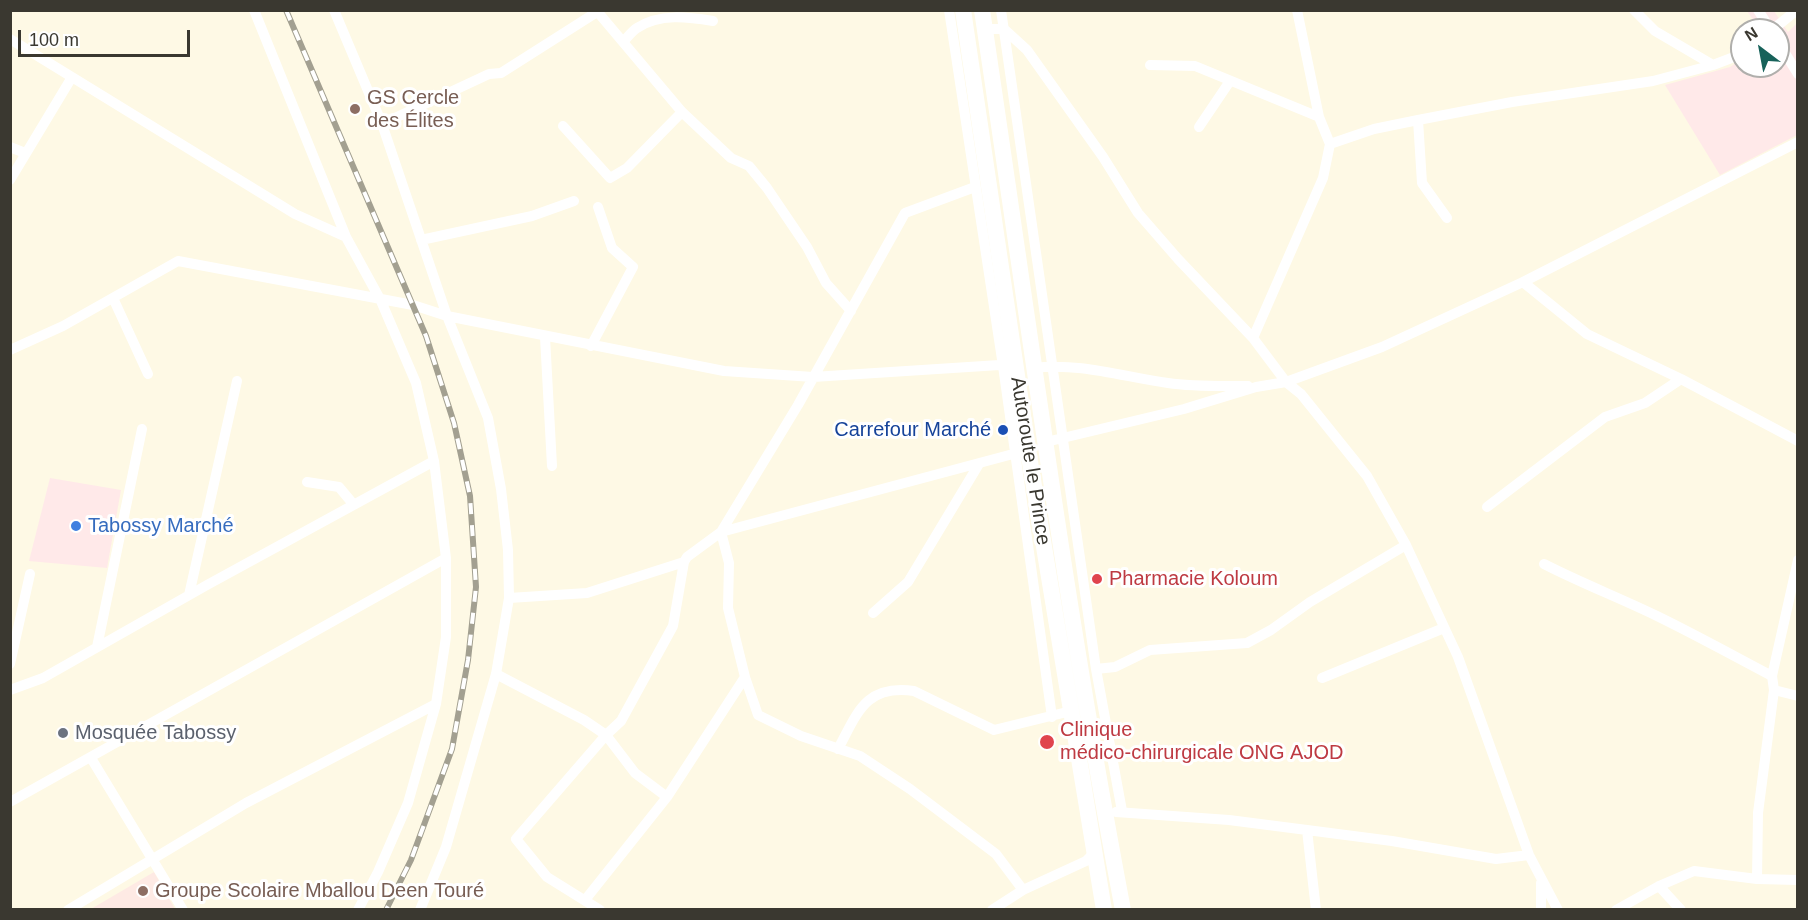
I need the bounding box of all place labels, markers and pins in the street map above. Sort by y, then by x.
place label: GS Cercle des Élites [367,86,459,133]
marker: GS Cercle des Élites [348,102,362,116]
place label: Carrefour Marché [834,418,991,442]
marker: Carrefour Marché [996,423,1010,437]
place label: Tabossy Marché [88,514,234,538]
marker: Tabossy Marché [69,519,83,533]
place label: Pharmacie Koloum [1109,567,1278,591]
marker: Pharmacie Koloum [1090,572,1104,586]
place label: Clinique médico-chirurgicale ONG AJOD [1060,718,1343,765]
place label: Mosquée Tabossy [75,721,236,745]
marker: Mosquée Tabossy [56,726,70,740]
marker: Clinique médico-chirurgicale ONG AJOD [1038,733,1056,751]
place label: Groupe Scolaire Mballou Deen Touré [155,879,484,903]
marker: Groupe Scolaire Mballou Deen Touré [136,884,150,898]

